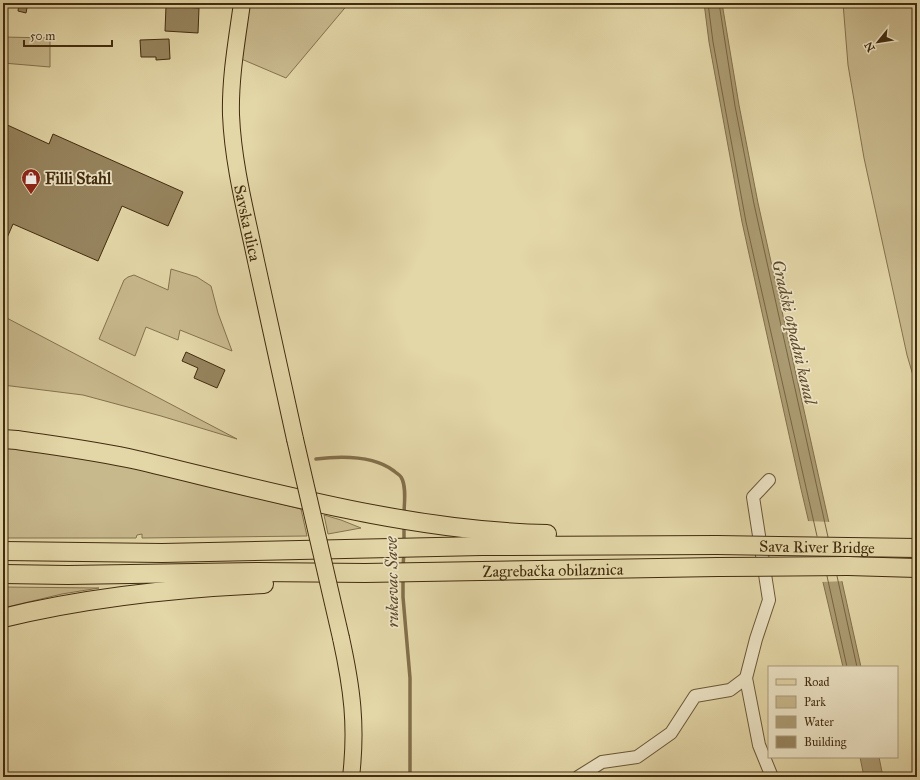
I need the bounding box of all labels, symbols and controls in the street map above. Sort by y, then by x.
scale bar [24,22,112,48]
north arrow [858,22,898,62]
text: 50 m [30,29,55,43]
text: N [861,39,878,54]
shop icon: Filli Stahl [20,167,42,195]
place label: Filli Stahl [45,169,112,188]
street label: Savska ulica [230,183,265,263]
water label: Gradski otpadni kanal [767,258,821,408]
water label: rukavac Save [381,536,403,628]
street label: Sava River Bridge [759,536,875,558]
street label: Zagrebačka obilaznica [482,559,624,581]
legend [768,666,898,758]
text: Road [804,675,830,689]
text: Park [804,695,826,709]
text: Water [804,715,834,729]
text: Building [804,735,847,750]

